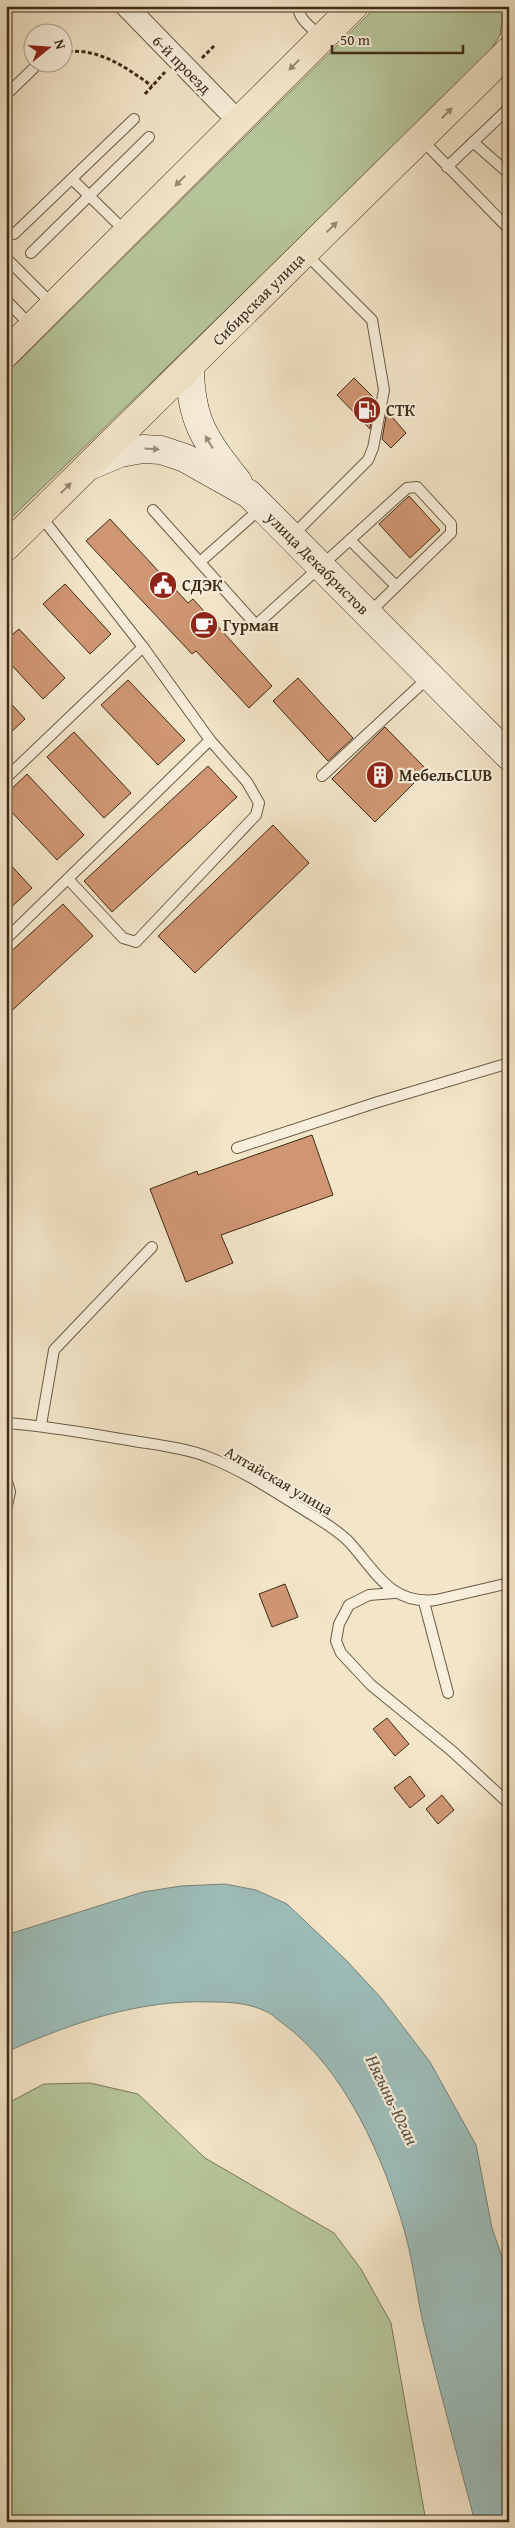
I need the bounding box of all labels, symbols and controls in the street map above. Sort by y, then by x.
north arrow [22,22,72,72]
scale bar [332,22,464,54]
street label: 6-й проезд [147,29,217,99]
text: 50 m [340,29,371,50]
text: N [50,37,72,52]
one-way arrow [289,59,301,71]
one-way arrow [441,107,453,119]
one-way arrow [174,174,186,186]
one-way arrow [325,221,337,233]
street label: Сибирская улица [206,247,310,351]
fuel station icon: СТК [352,395,382,425]
place label: СТК [386,398,415,422]
one-way arrow [204,435,213,448]
one-way arrow [144,446,160,454]
one-way arrow [60,482,72,494]
street label: улица Декабристов [260,505,375,620]
public building icon: СДЭК [148,570,178,600]
place label: СДЭК [182,573,223,597]
cafe icon: Гурман [189,610,219,640]
place label: Гурман [223,613,279,637]
building icon: МебельCLUB [365,760,395,790]
place label: МебельCLUB [399,763,493,787]
street label: Алтайская улица [220,1439,338,1521]
water label: Нягынь-Юган [359,2050,426,2150]

